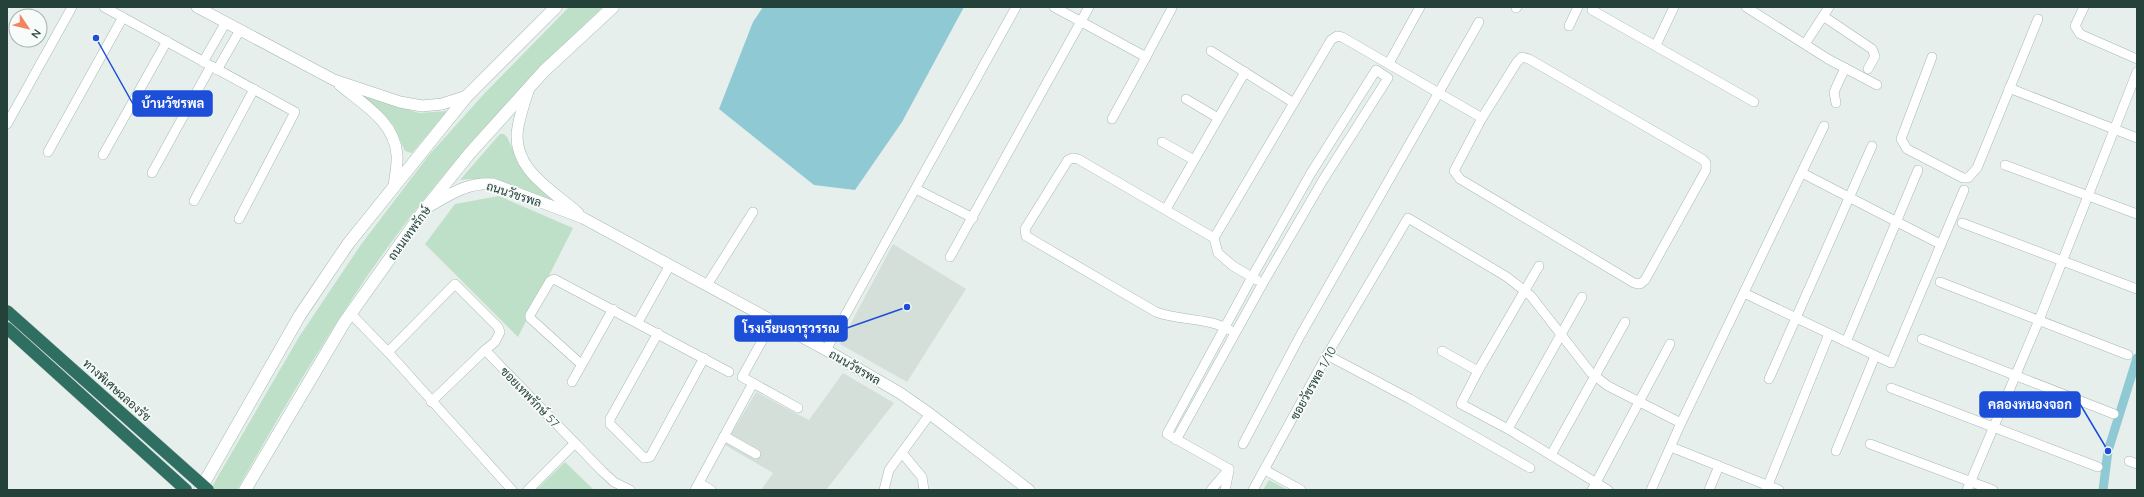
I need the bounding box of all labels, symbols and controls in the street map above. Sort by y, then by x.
north arrow [8,8,48,48]
text: N [28,26,44,41]
callout: บ้านวัชรพล [133,91,212,116]
text: บ้านวัชรพล [142,95,204,111]
street label: ถนนวัชรพล [485,178,543,210]
street label: ถนนเทพรักษ์ [384,202,434,263]
callout: โรงเรียนจารุวรรณ [735,316,847,341]
text: โรงเรียนจารุวรรณ [742,319,839,339]
street label: ซอยวัชรพล 1/10 [1287,344,1339,422]
street label: ถนนวัชรพล [827,346,883,388]
street label: ทางพิเศษฉลองรัช [80,356,154,424]
street label: ซอยเทพรักษ์ 57 [497,364,563,430]
callout: คลองหนองจอก [1980,392,2080,417]
text: คลองหนองจอก [1988,396,2072,412]

